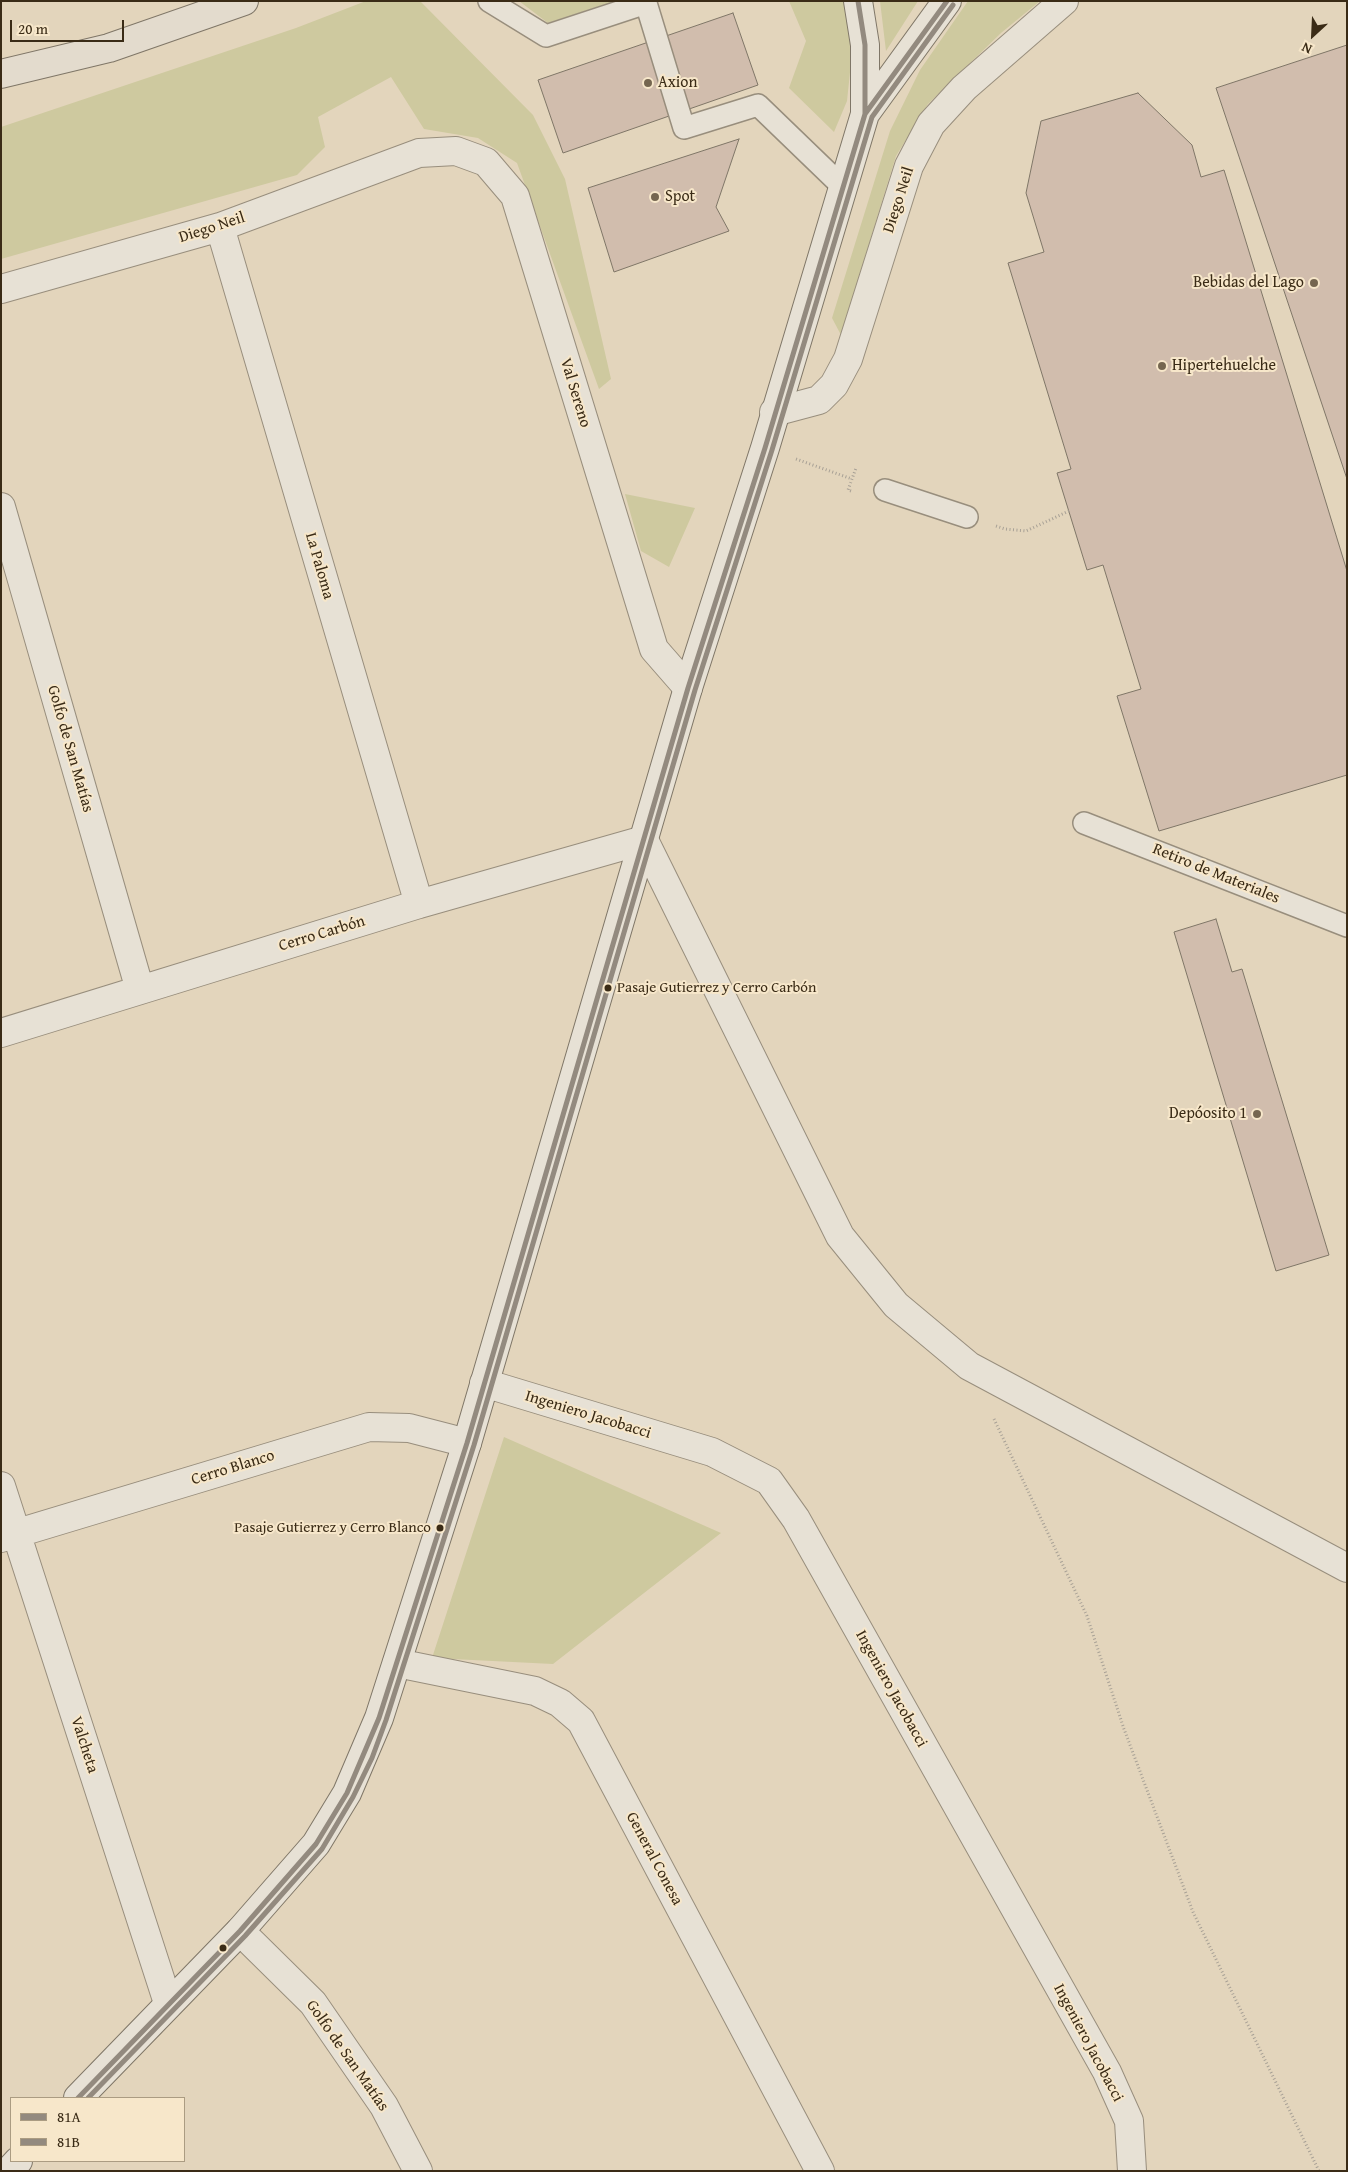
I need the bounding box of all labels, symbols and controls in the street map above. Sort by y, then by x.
scale bar [12,10,126,42]
north arrow [1288,10,1338,60]
text: 20 m [18,18,48,39]
text: N [1298,38,1315,60]
place label: Axion [658,73,697,93]
marker: Axion [642,77,654,89]
street label: Diego Neil [879,165,919,235]
place label: Spot [665,187,695,207]
marker: Spot [649,191,661,203]
street label: Diego Neil [177,208,247,248]
place label: Bebidas del Lago [1193,273,1304,293]
marker: Bebidas del Lago [1308,277,1320,289]
street label: Val Sereno [555,356,595,430]
place label: Hipertehuelche [1172,356,1276,376]
marker: Hipertehuelche [1156,360,1168,372]
street label: La Paloma [300,531,338,601]
street label: Golfo de San Matías [43,683,97,815]
street label: Retiro de Materiales [1150,840,1282,908]
street label: Cerro Carbón [277,912,367,956]
place label: Pasaje Gutierrez y Cerro Carbón [617,979,816,997]
marker: Pasaje Gutierrez y Cerro Carbón [603,983,613,993]
place label: Depóosito 1 [1169,1104,1247,1124]
marker: Depóosito 1 [1251,1108,1263,1120]
street label: Ingeniero Jacobacci [523,1387,653,1443]
street label: Cerro Blanco [189,1446,277,1490]
place label: Pasaje Gutierrez y Cerro Blanco [234,1519,431,1537]
marker: Pasaje Gutierrez y Cerro Blanco [435,1523,445,1533]
street label: Ingeniero Jacobacci [851,1627,931,1751]
street label: Valcheta [66,1714,102,1776]
street label: General Conesa [621,1809,687,1909]
unlabelled marker [218,1943,228,1953]
street label: Ingeniero Jacobacci [1049,1981,1127,2105]
street label: Golfo de San Matías [302,1997,392,2115]
legend [10,2097,185,2162]
text: 81A [57,2106,81,2127]
text: 81B [57,2131,80,2152]

